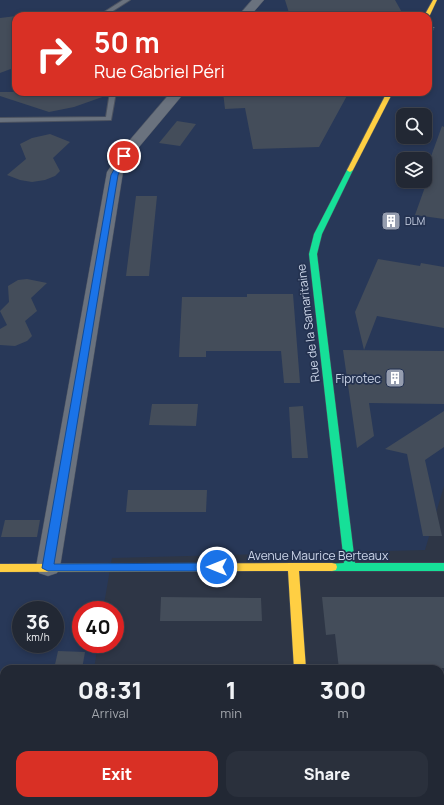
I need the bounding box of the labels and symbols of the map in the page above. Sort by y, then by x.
pin [107,139,141,173]
building icon: DLM [380,210,402,232]
place label: DLM [405,214,425,228]
street label: Rue de la Samaritaine [292,263,324,383]
building icon: Fiprotec [384,367,406,389]
place label: Fiprotec [336,370,381,387]
position arrow [196,546,238,588]
street label: Avenue Maurice Berteaux [248,547,389,564]
speed limit sign: 40 [72,601,124,653]

